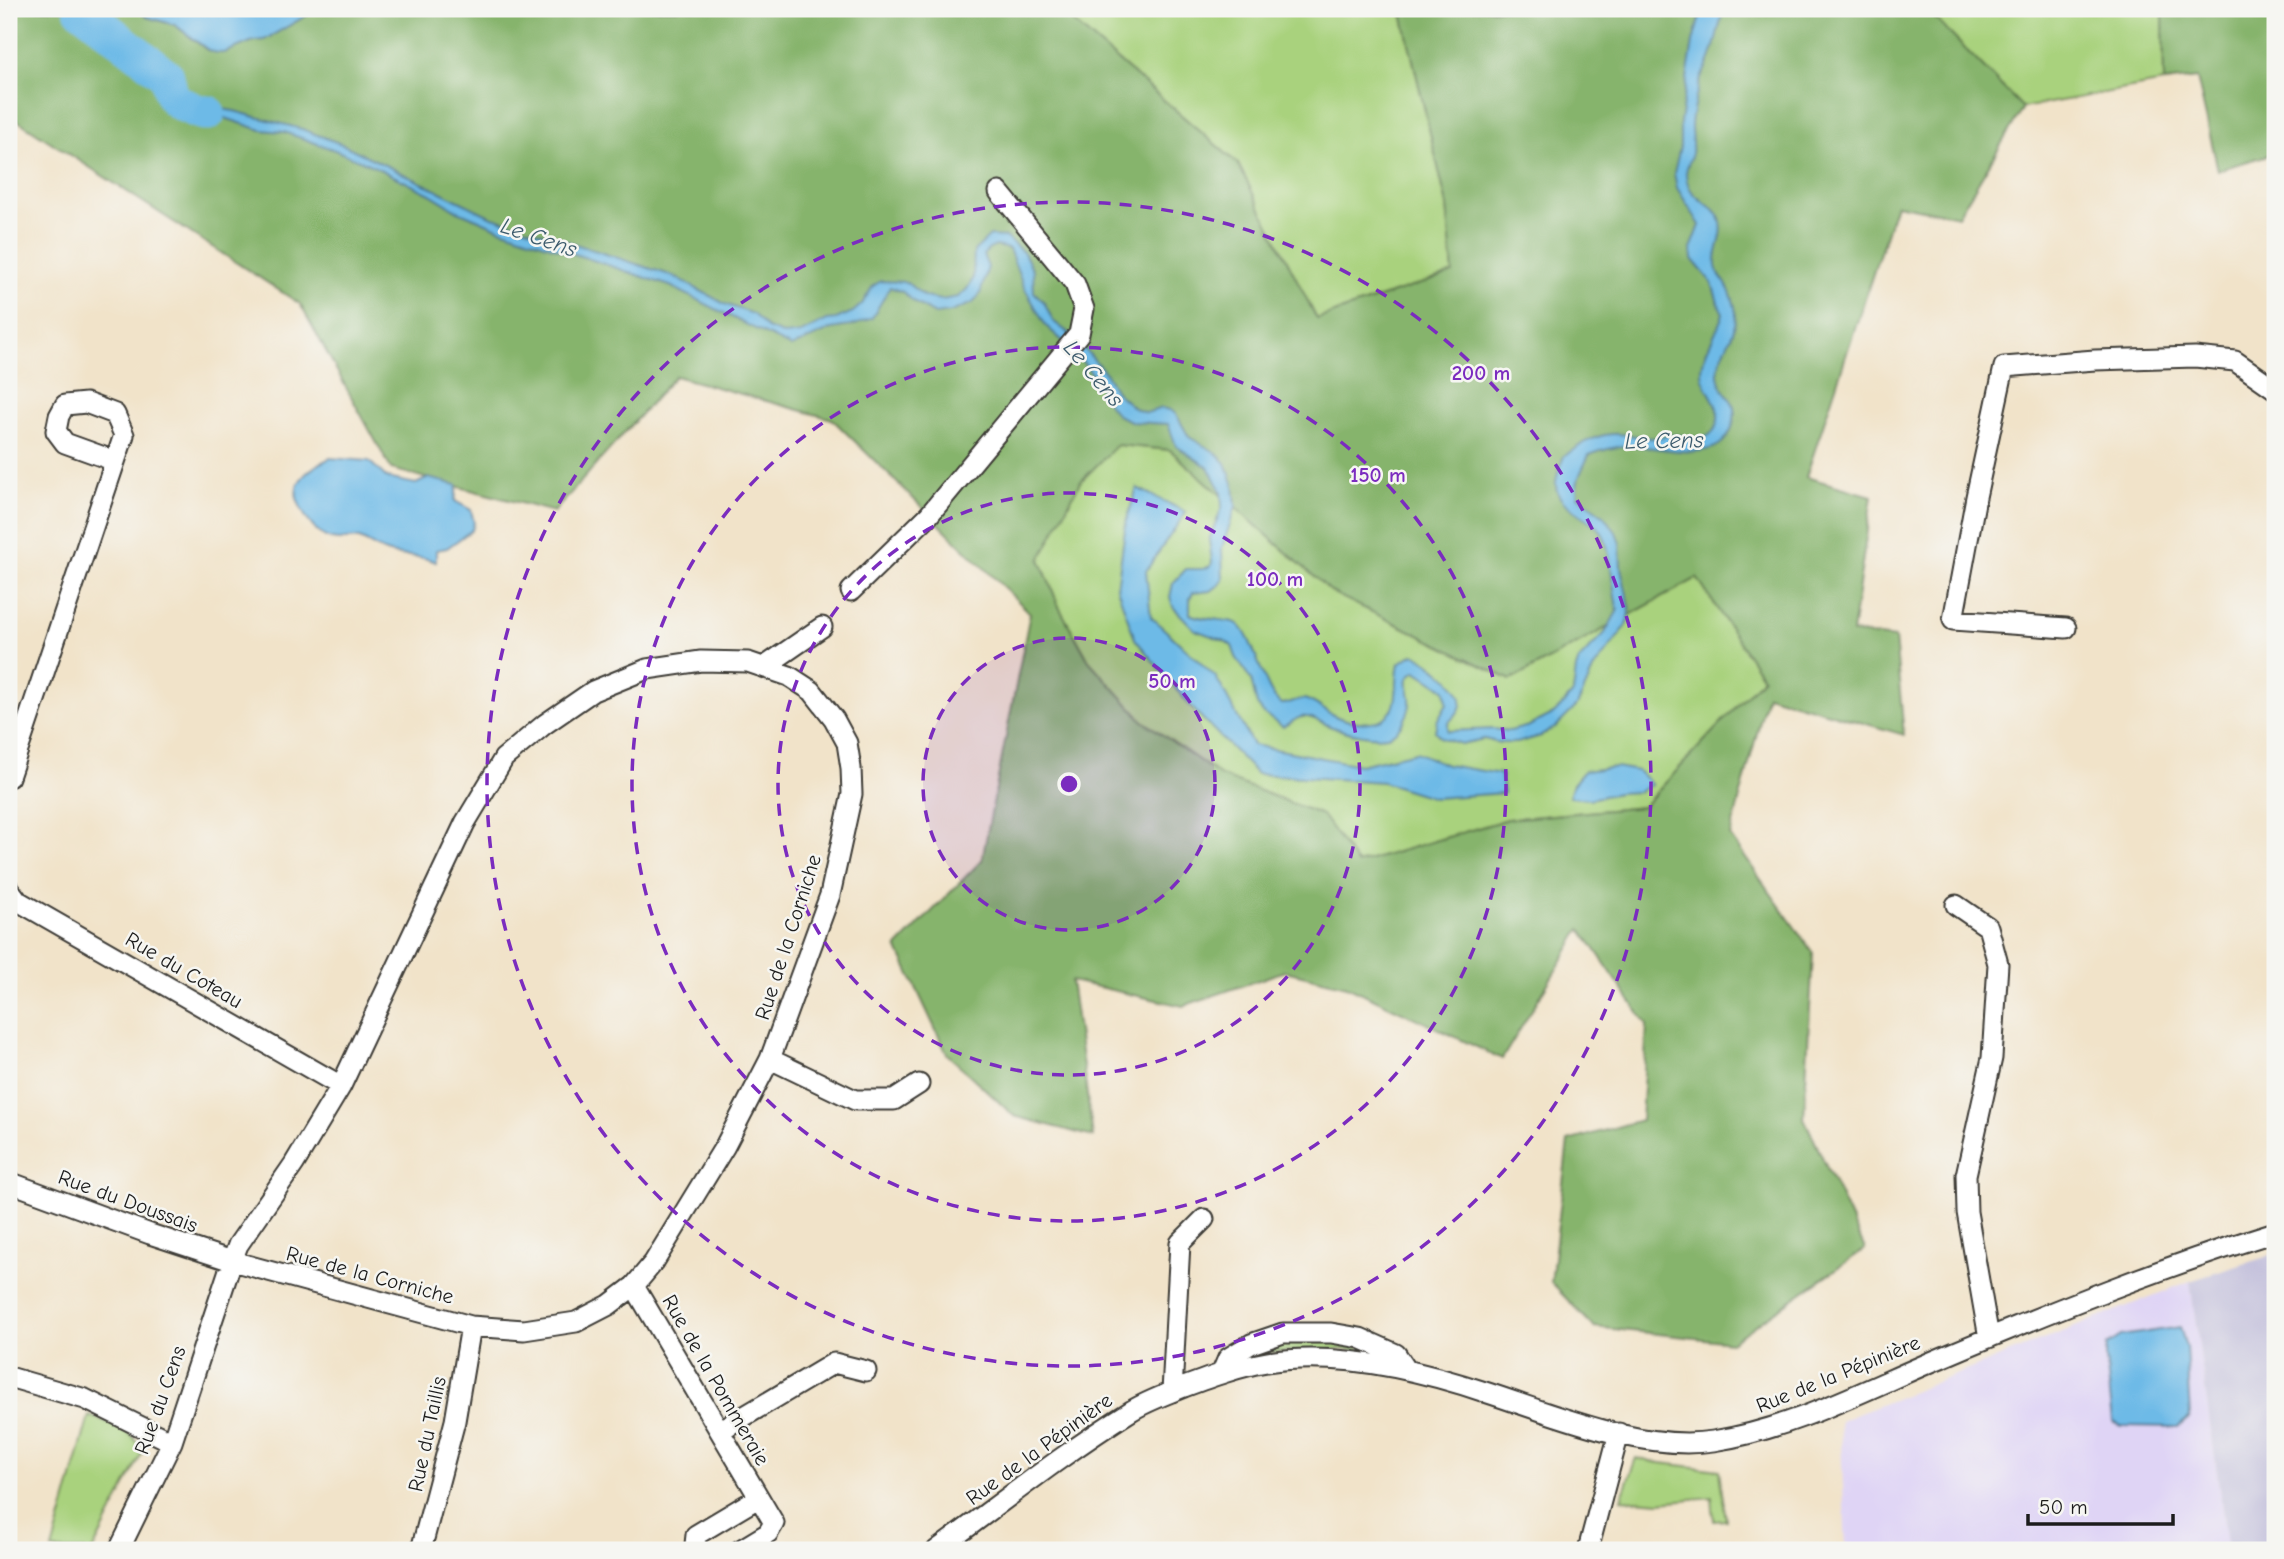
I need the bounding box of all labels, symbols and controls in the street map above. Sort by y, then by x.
water label: Le Cens [497,212,581,263]
water label: Le Cens [1058,335,1129,412]
text: 200 m [1452,361,1510,385]
water label: Le Cens [1624,426,1704,455]
text: 150 m [1350,463,1406,487]
text: 100 m [1247,567,1303,591]
text: 50 m [1148,669,1196,693]
centre of rings [1057,772,1081,796]
street label: Rue de la Corniche [750,851,826,1023]
street label: Rue du Coteau [121,927,247,1013]
street label: Rue du Doussais [55,1165,201,1237]
street label: Rue de la Corniche [284,1241,456,1309]
street label: Rue de la Pommeraie [657,1290,775,1470]
street label: Rue de la Pépinière [1753,1330,1923,1418]
street label: Rue du Cens [129,1343,191,1457]
street label: Rue du Taillis [403,1374,451,1494]
street label: Rue de la Pépinière [961,1388,1117,1510]
scale bar [2028,1482,2174,1526]
text: 50 m [2039,1495,2088,1519]

